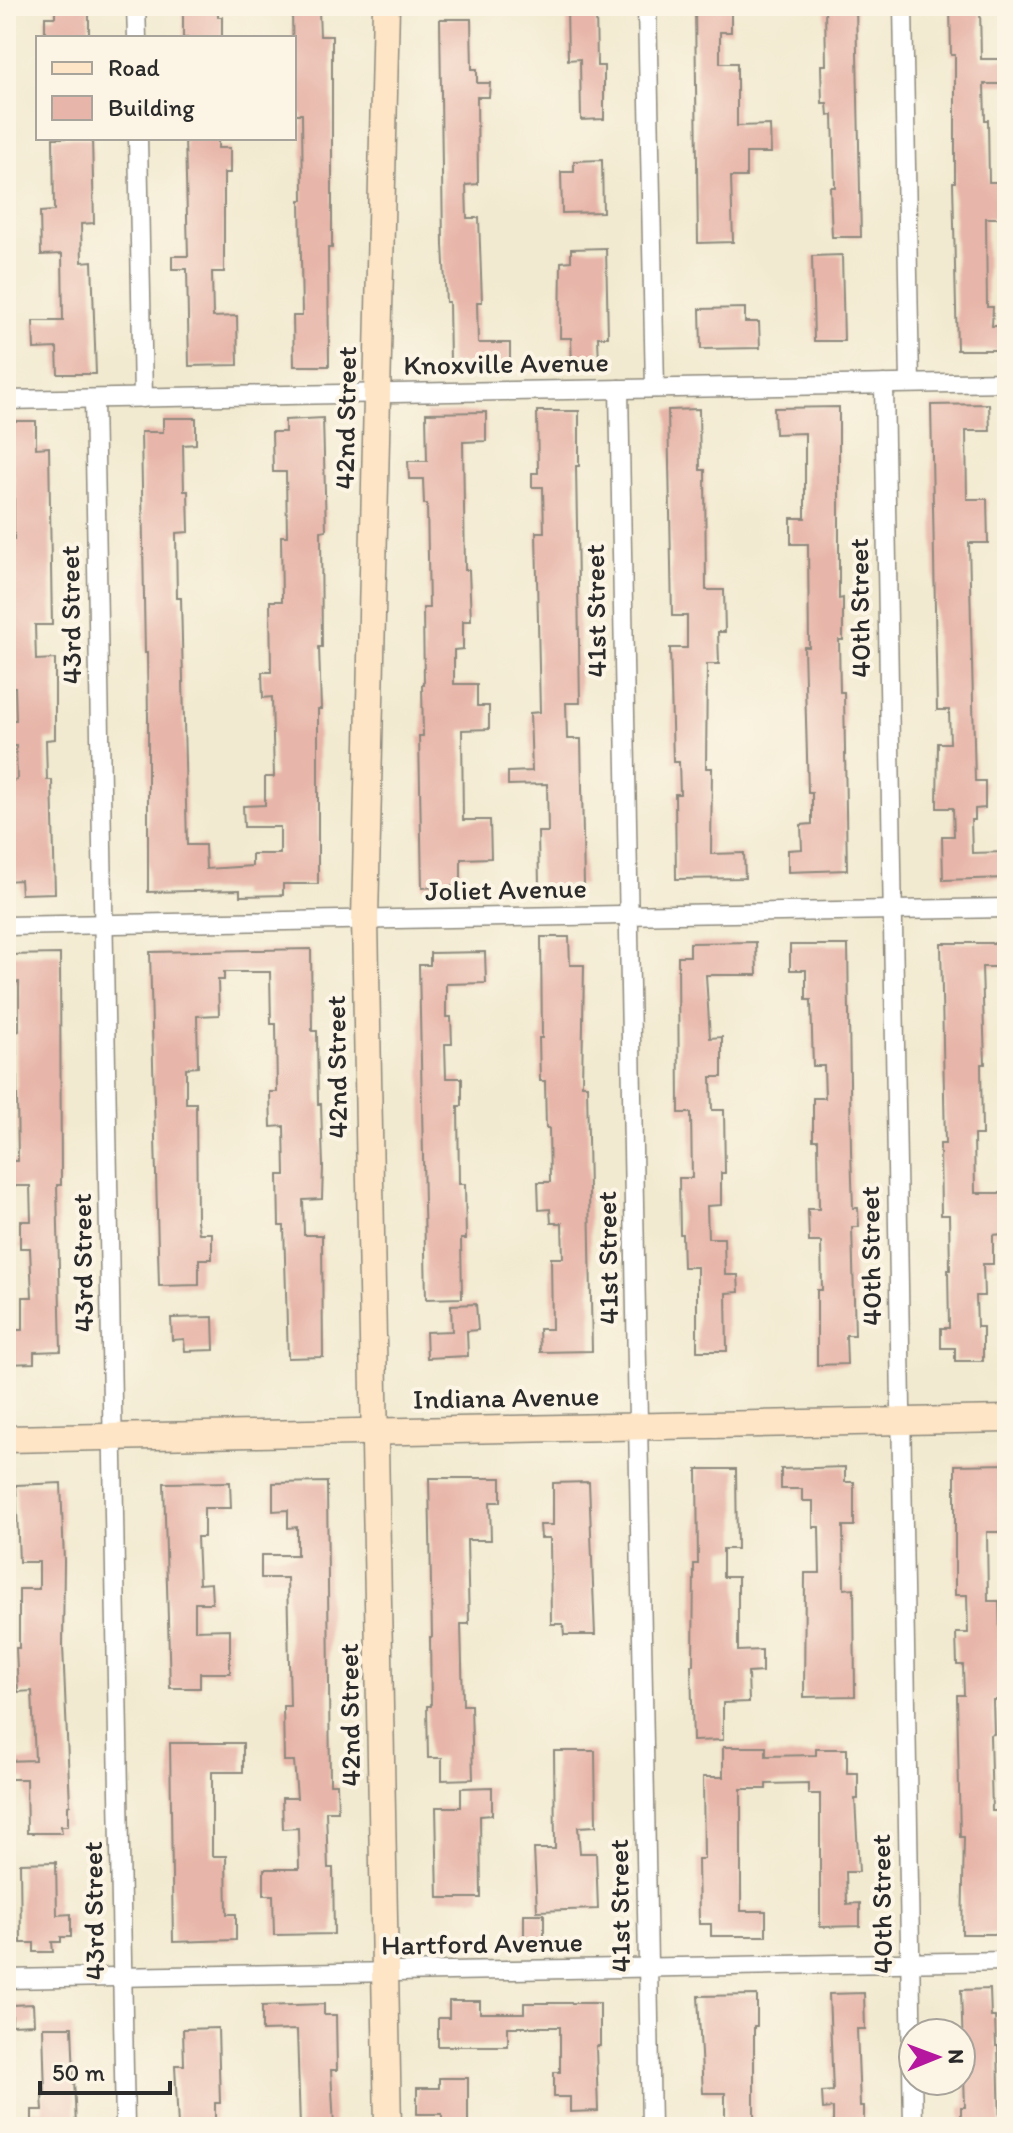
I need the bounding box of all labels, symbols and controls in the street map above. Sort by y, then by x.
legend [36,36,296,140]
text: Road [108,53,160,82]
text: Building [108,93,195,122]
street label: Knoxville Avenue [403,344,609,382]
street label: 42nd Street [327,346,363,490]
street label: 40th Street [841,538,877,678]
street label: 41st Street [577,544,613,678]
street label: 43rd Street [52,545,88,685]
street label: Joliet Avenue [425,871,587,907]
street label: 42nd Street [318,995,354,1139]
street label: 40th Street [852,1186,888,1326]
street label: 41st Street [589,1191,625,1325]
street label: 43rd Street [64,1193,100,1333]
street label: Indiana Avenue [412,1378,600,1416]
street label: 42nd Street [331,1643,367,1787]
street label: 40th Street [863,1834,899,1974]
street label: 41st Street [601,1839,637,1973]
street label: 43rd Street [75,1841,111,1981]
street label: Hartford Avenue [381,1924,583,1962]
north arrow [897,2017,977,2097]
scale bar [40,2045,170,2095]
text: N [943,2049,970,2064]
text: 50 m [52,2058,105,2087]

